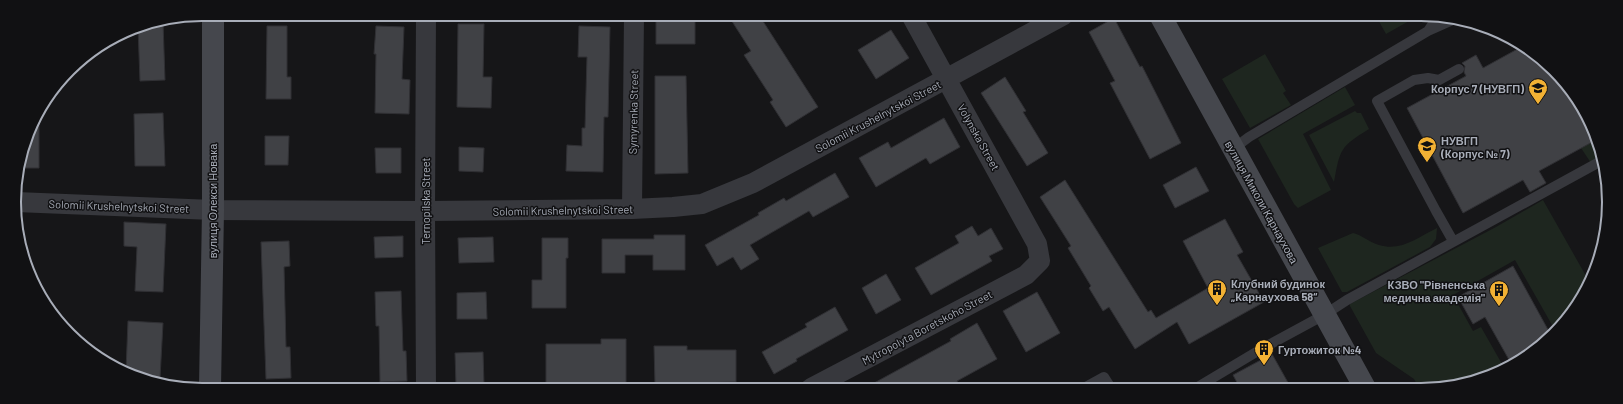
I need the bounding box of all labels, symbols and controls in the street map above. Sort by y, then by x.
street label: Symyrenka Street [626,70,640,154]
street label: Solomii Krushelnytskoi Street [813,77,943,155]
school or university icon: Корпус 7 (НУВГП) [1527,77,1549,105]
place label: Корпус 7 (НУВГП) [1431,82,1524,95]
street label: Volynska Street [955,101,1003,173]
place label: НУВГП (Корпус № 7) [1440,134,1510,160]
school or university icon: НУВГП (Корпус № 7) [1416,135,1438,163]
street label: вулиця Миколи Карнаухова [1223,138,1302,266]
street label: вулиця Олекси Новака [206,143,219,258]
street label: Ternopilska Street [419,157,432,245]
street label: Solomii Krushelnytskoi Street [49,197,189,215]
street label: Solomii Krushelnytskoi Street [493,202,633,218]
place label: Клубний будинок „Карнаухова 58“ [1231,277,1325,303]
building icon: Клубний будинок „Карнаухова 58“ [1206,278,1228,306]
place label: КЗВО "Рівненська медична академія" [1383,278,1486,304]
building icon: КЗВО "Рівненська медична академія" [1488,279,1510,307]
street label: Mytropolyta Boretskoho Street [860,287,994,367]
building icon: Гуртожиток №4 [1253,338,1275,366]
place label: Гуртожиток №4 [1278,343,1362,356]

